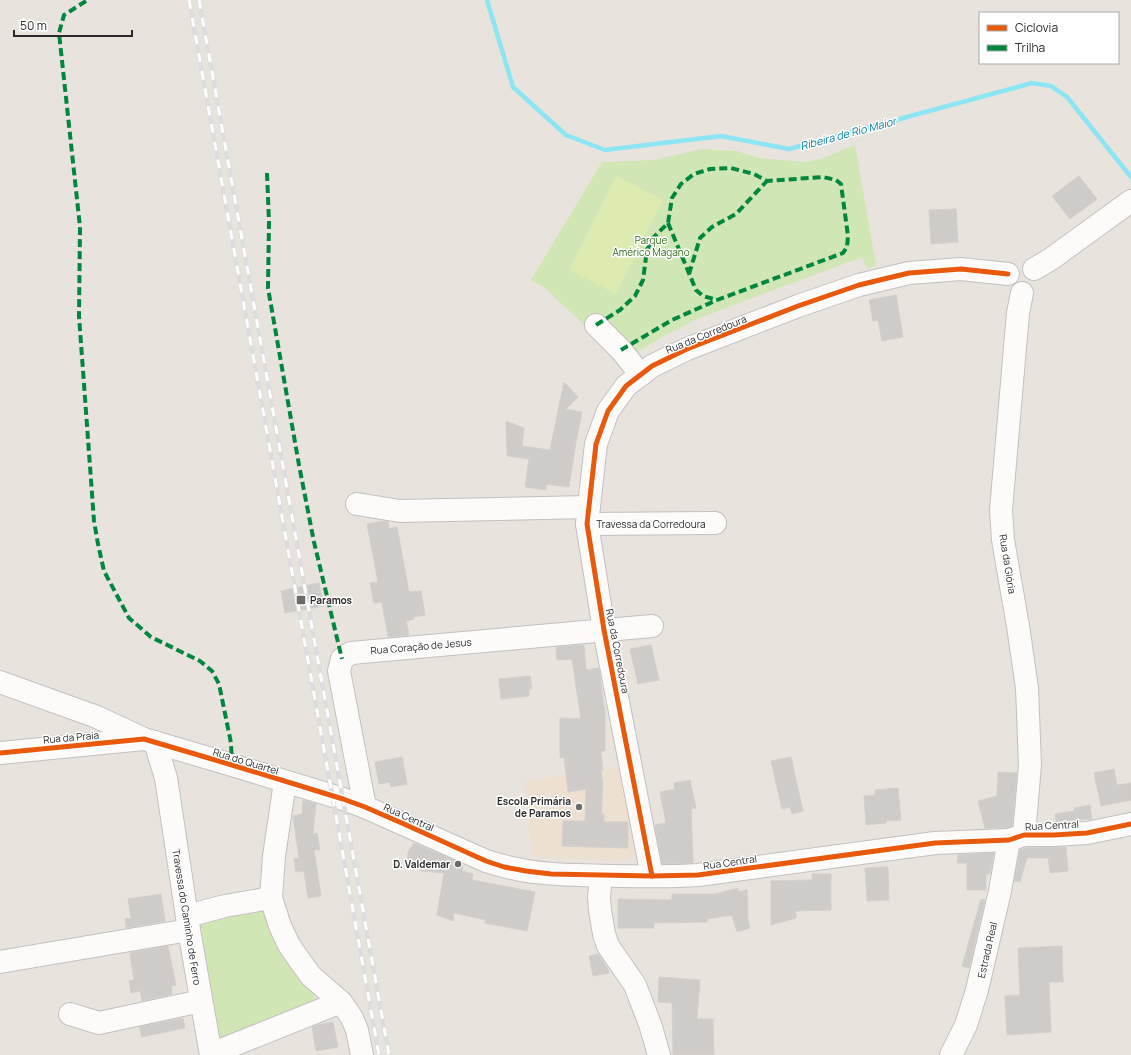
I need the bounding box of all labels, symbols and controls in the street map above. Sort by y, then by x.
scale bar [14,12,132,38]
legend [979,12,1119,64]
text: 50 m [20,17,47,34]
text: Ciclovia [1015,19,1058,36]
text: Trilha [1015,39,1045,56]
water label: Ribeira de Rio Maior [798,112,900,153]
park label: Parque Américo Magano [612,233,690,259]
street label: Rua da Corredoura [663,311,749,357]
street label: Travessa da Corredoura [596,517,706,531]
street label: Rua da Glória [996,533,1020,595]
place label: Paramos [310,593,353,607]
marker: Paramos [295,594,307,606]
street label: Rua da Corredoura [603,607,633,695]
street label: Rua Coração de Jesus [370,635,472,657]
street label: Rua da Praia [42,728,100,746]
street label: Rua do Quartel [211,744,281,778]
place label: Escola Primária de Paramos [497,794,572,820]
street label: Rua Central [382,800,436,834]
marker: Escola Primária de Paramos [574,802,584,812]
street label: Rua Central [1025,817,1079,833]
street label: Travessa do Caminho de Ferro [169,848,205,986]
street label: Rua Central [702,851,758,873]
place label: D. Valdemar [393,857,450,871]
marker: D. Valdemar [453,859,463,869]
street label: Estrada Real [974,920,1000,980]

